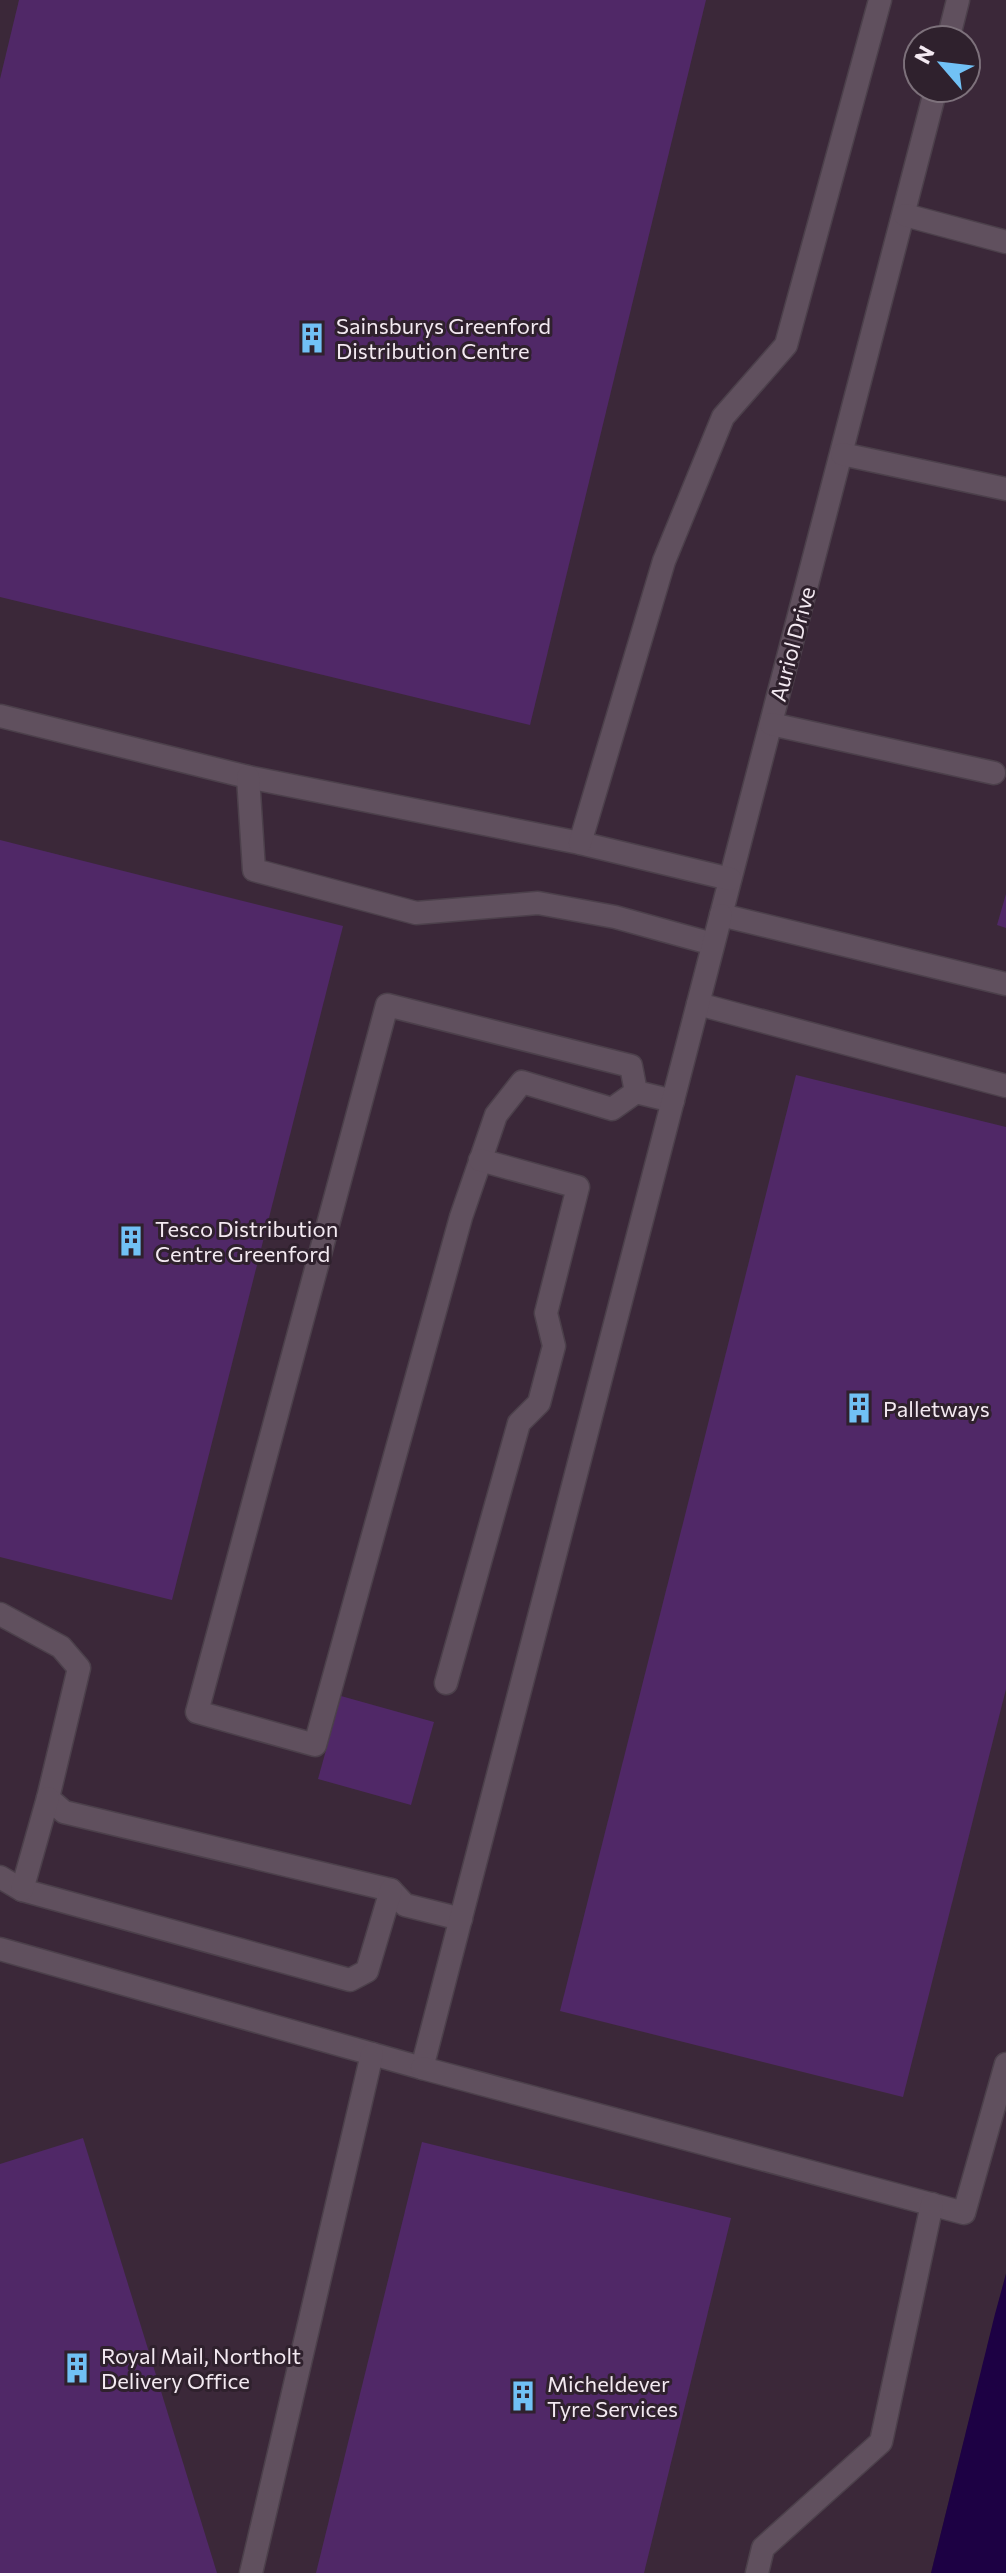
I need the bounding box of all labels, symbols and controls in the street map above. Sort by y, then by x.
north arrow [902,24,982,104]
text: N [908,41,940,68]
place label: Sainsburys Greenford Distribution Centre [336,312,551,364]
building icon: Sainsburys Greenford Distribution Centre [295,321,329,355]
street label: Auriol Drive [764,584,820,704]
place label: Tesco Distribution Centre Greenford [155,1215,338,1267]
building icon: Tesco Distribution Centre Greenford [114,1224,148,1258]
building icon: Palletways [842,1391,876,1425]
place label: Palletways [883,1395,990,1422]
place label: Royal Mail, Northolt Delivery Office [101,2342,301,2394]
building icon: Royal Mail, Northolt Delivery Office [60,2351,94,2385]
place label: Micheldever Tyre Services [547,2370,678,2422]
building icon: Micheldever Tyre Services [506,2379,540,2413]

